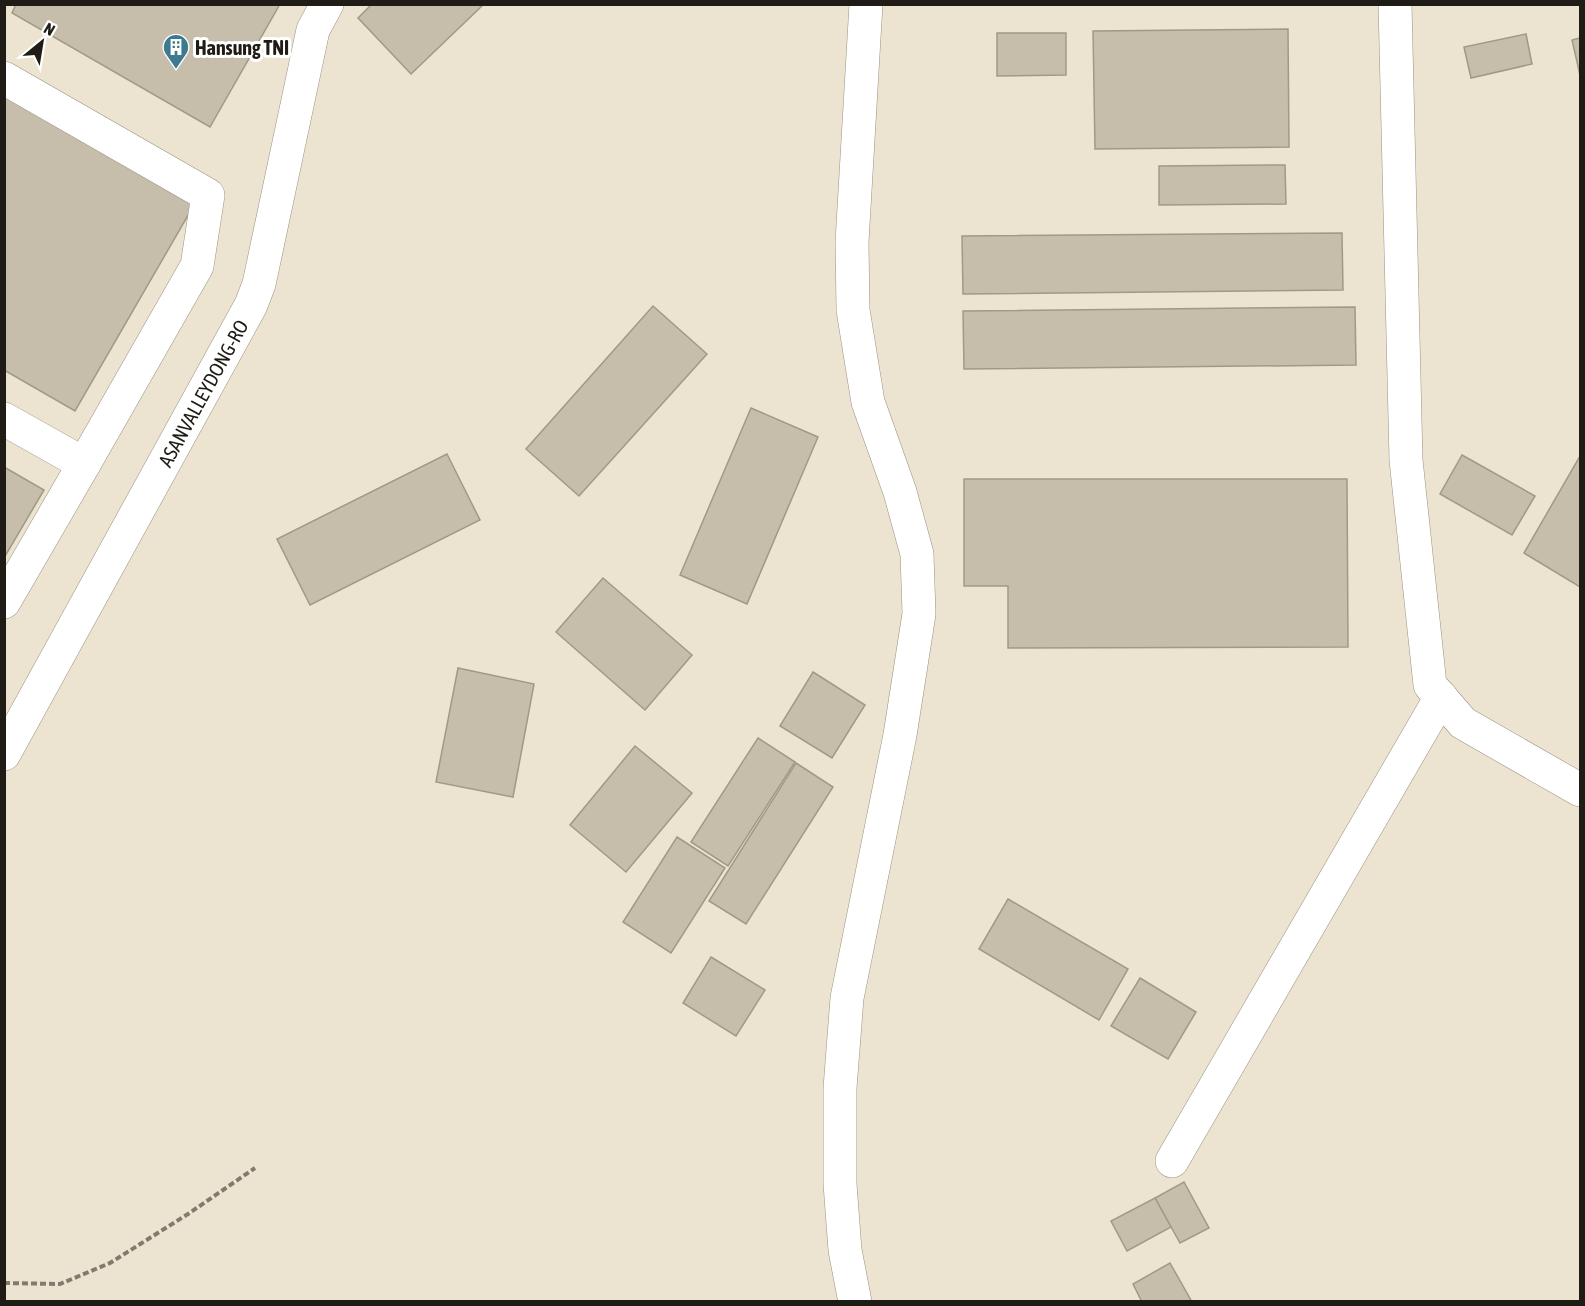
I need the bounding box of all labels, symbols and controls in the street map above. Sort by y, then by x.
north arrow [12,12,72,72]
text: N [41,19,58,39]
building icon: Hansung TNI [161,32,191,70]
place label: Hansung TNI [195,36,289,59]
street label: ASANVALLEYDONG-RO [153,316,252,470]

